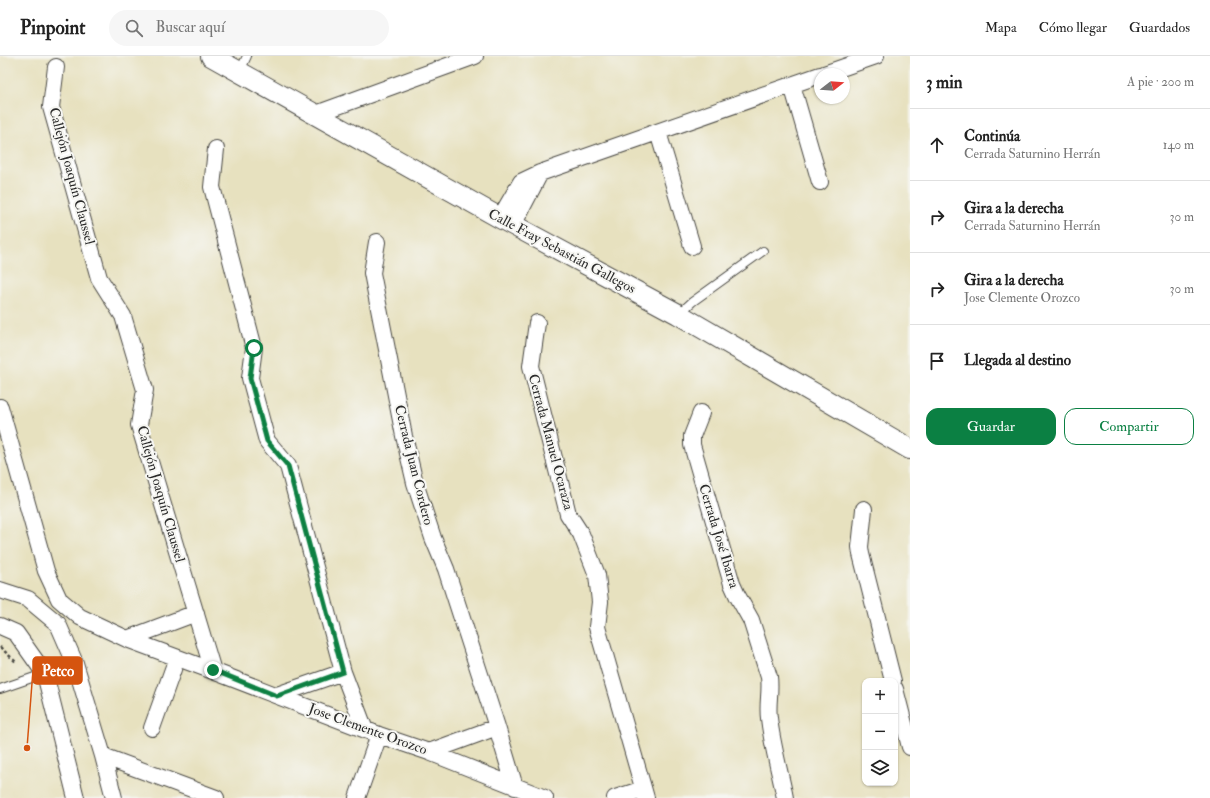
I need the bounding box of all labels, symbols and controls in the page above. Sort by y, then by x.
search box [109,10,389,46]
text: Pinpoint [20,16,85,40]
icon: search [123,17,145,39]
text: Buscar aquí [155,18,225,37]
text: Mapa [985,19,1017,36]
text: Cómo llegar [1039,19,1107,36]
text: Guardados [1129,19,1190,36]
north arrow [814,68,850,104]
text: 3 min [926,72,963,93]
text: A pie · 200 m [1127,74,1194,90]
street label: Callejón Joaquín Claussel [46,106,99,247]
text: Continúa [964,127,1020,146]
icon: ahead [926,134,948,156]
text: 140 m [1163,137,1194,153]
text: Cerrada Saturnino Herrán [964,146,1100,162]
text: Gira a la derecha [964,199,1064,218]
street label: Calle Fray Sebastián Gallegos [485,205,639,298]
icon: right [926,206,948,228]
text: 30 m [1170,209,1194,225]
text: Cerrada Saturnino Herrán [964,218,1100,234]
text: Gira a la derecha [964,271,1064,290]
icon: right [926,278,948,300]
text: 30 m [1170,281,1194,297]
text: Jose Clemente Orozco [964,290,1080,306]
route start [245,339,263,357]
icon: arrive [926,350,948,372]
text: Llegada al destino [964,351,1071,370]
street label: Cerrada Manuel Ocaraza [525,372,577,512]
street label: Cerrada Juan Cordero [391,403,437,527]
button: Guardar [926,408,1056,445]
button: Compartir [1064,408,1194,445]
street label: Callejón Joaquín Claussel [133,424,189,565]
street label: Cerrada José Ibarra [695,482,743,590]
callout: Petco [33,657,82,684]
route end [204,661,222,679]
text: Petco [42,662,75,681]
map controls [862,678,898,786]
button: + [862,678,898,714]
street label: Jose Clemente Orozco [305,699,430,758]
button: − [862,714,898,750]
button: layers [862,750,898,786]

